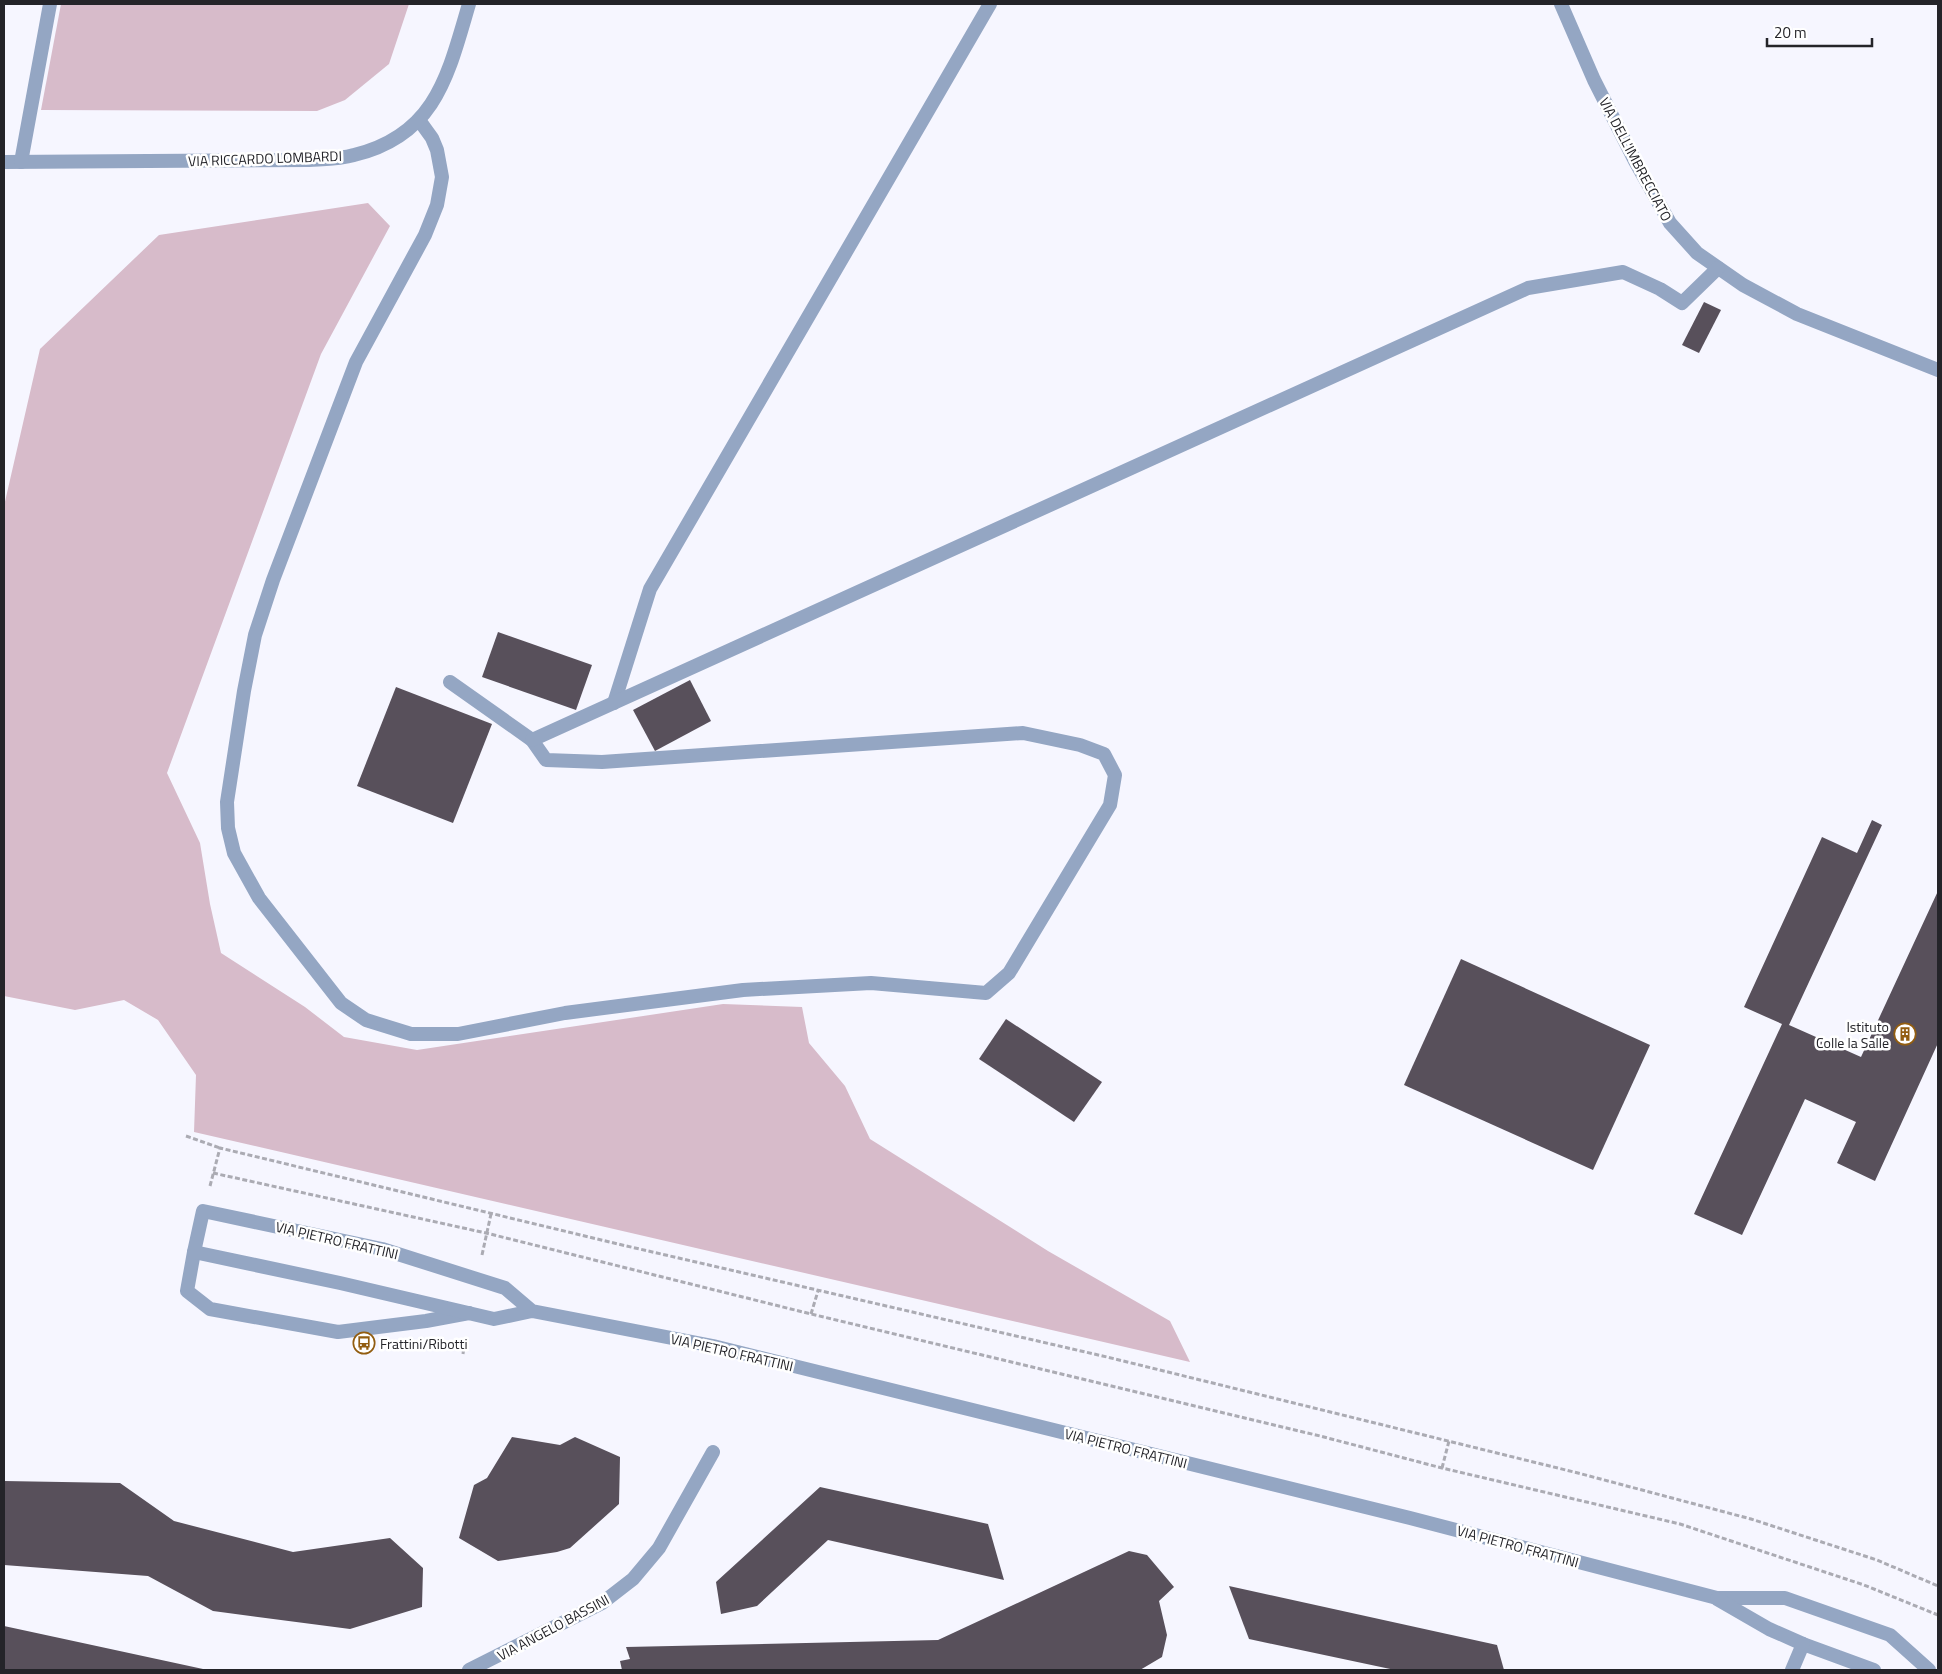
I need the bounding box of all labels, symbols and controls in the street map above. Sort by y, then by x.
scale bar [1767,15,1872,47]
text: 20 m [1774,21,1807,44]
street label: VIA DELL'IMBRECCIATO [1594,93,1678,225]
street label: VIA RICCARDO LOMBARDI [188,145,342,171]
place label: Istituto Colle la Salle [1816,1016,1889,1053]
building icon: Istituto Colle la Salle [1893,1022,1917,1046]
street label: VIA PIETRO FRATTINI [274,1216,400,1264]
street label: VIA PIETRO FRATTINI [669,1328,795,1376]
bus stop icon: Frattini/Ribotti [352,1331,376,1355]
place label: Frattini/Ribotti [380,1333,467,1354]
street label: VIA PIETRO FRATTINI [1063,1423,1189,1473]
street label: VIA PIETRO FRATTINI [1455,1520,1581,1572]
street label: VIA ANGELO BASSINI [493,1589,613,1665]

